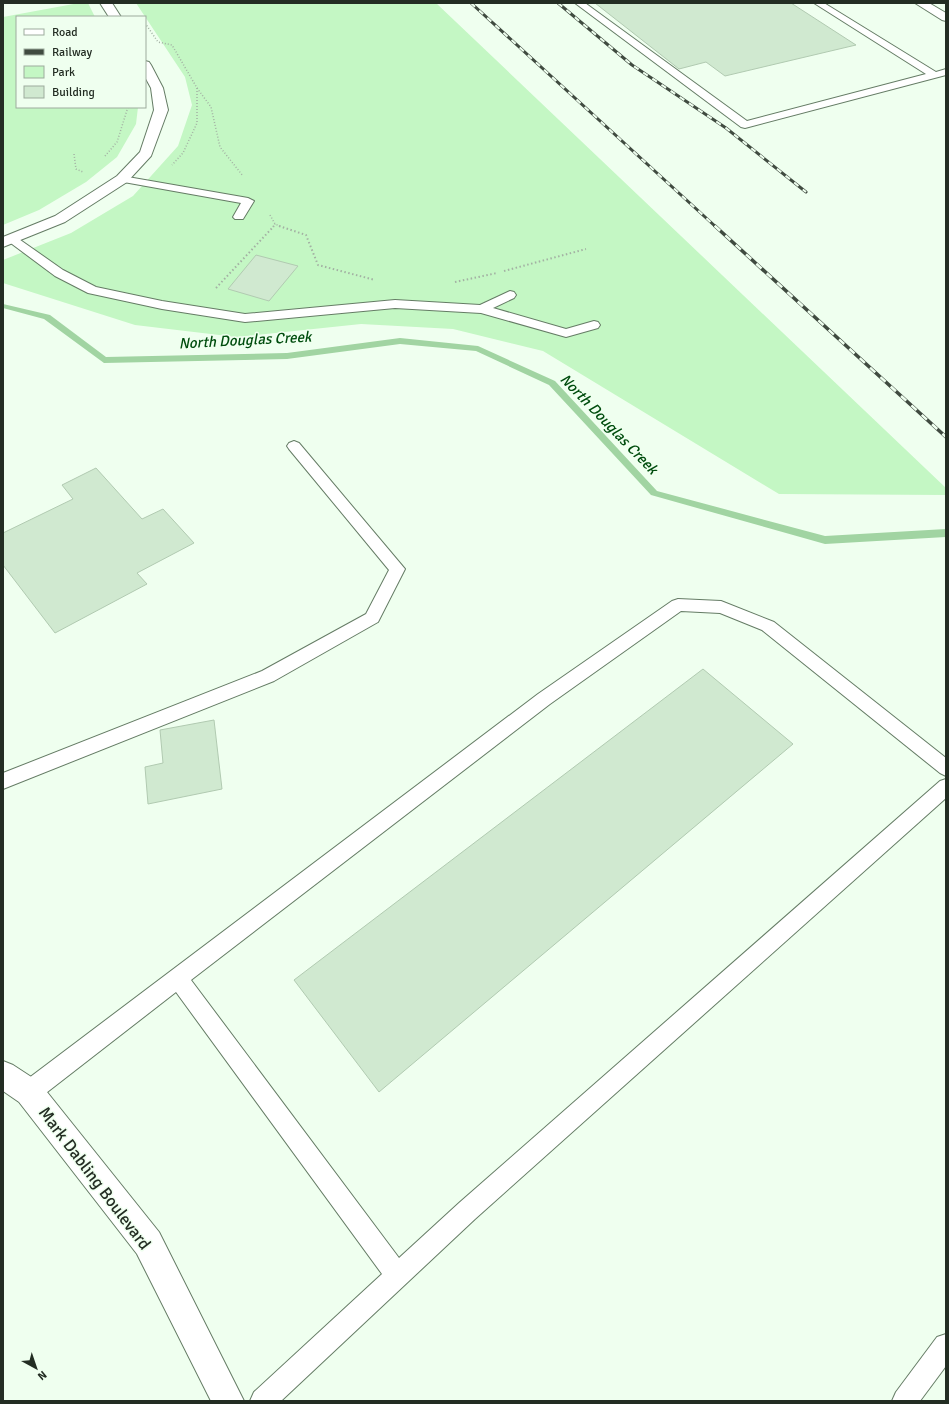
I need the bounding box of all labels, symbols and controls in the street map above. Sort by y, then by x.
legend [16,16,146,108]
text: Road [52,25,78,40]
text: Railway [52,45,92,60]
text: Park [52,65,75,80]
text: Building [52,85,95,100]
water label: North Douglas Creek [178,327,313,352]
water label: North Douglas Creek [556,370,663,479]
street label: Mark Dabling Boulevard [34,1103,155,1254]
north arrow [16,1348,56,1388]
text: N [35,1368,49,1383]

